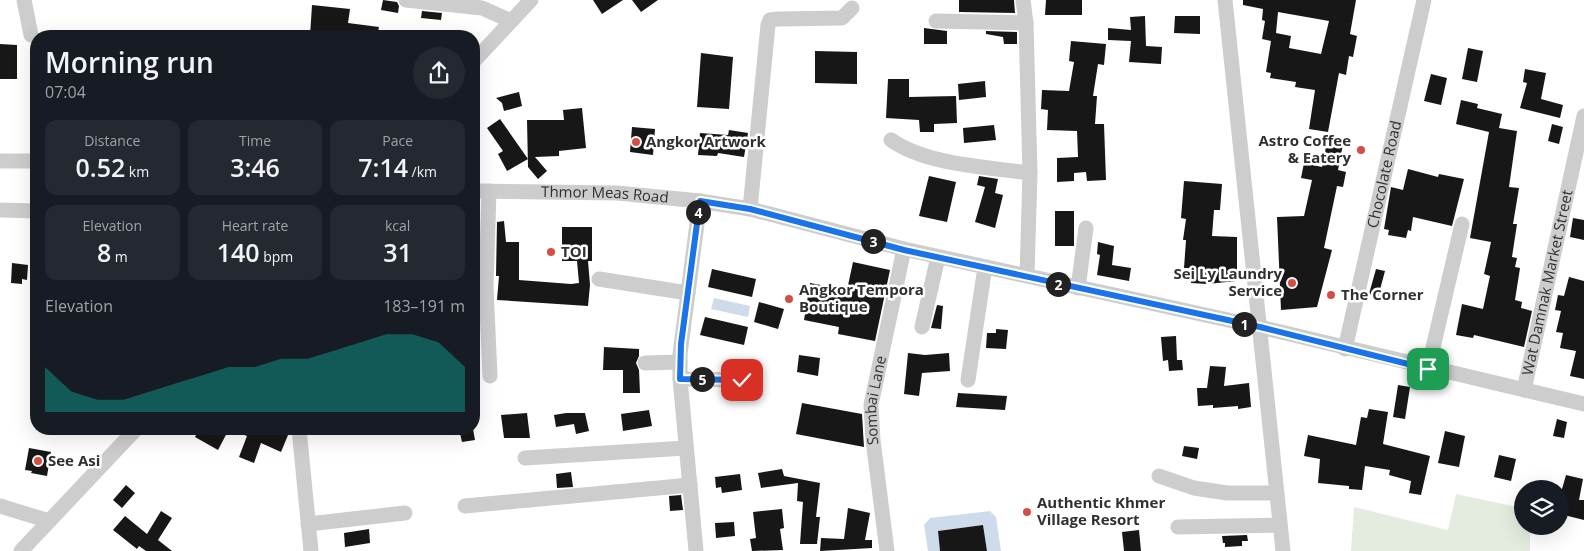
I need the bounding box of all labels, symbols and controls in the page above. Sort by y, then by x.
text: Morning run [45,43,214,81]
button: share [413,47,465,99]
text: 07:04 [45,81,86,103]
street label: Chocolate Road [1362,119,1405,230]
place label: Astro Coffee & Eatery [1259,130,1351,167]
text: Distance [84,131,140,150]
text: Time [239,131,271,150]
text: Pace [382,131,413,150]
place label: Angkor Artwork [646,131,767,151]
marker: Angkor Artwork [630,136,642,148]
marker: Astro Coffee & Eatery [1355,144,1367,156]
text: 0.52 [75,150,125,184]
text: 3:46 [230,150,280,184]
text: 7:14 [358,150,408,184]
text: km [125,162,149,181]
text: /km [408,162,437,181]
street label: Thmor Meas Road [541,181,670,207]
street label: Wat Damnak Market Street [1517,188,1577,377]
pin: 4 [686,200,710,224]
text: 4 [694,203,703,222]
text: Elevation [83,216,142,235]
text: Heart rate [222,216,288,235]
text: kcal [385,216,410,235]
pin: 3 [860,228,886,254]
text: 3 [869,232,878,251]
text: 8 [97,235,111,269]
text: 140 [217,235,260,269]
text: 31 [383,235,412,269]
place label: TOI [561,241,587,261]
marker: TOI [545,246,557,258]
text: m [111,247,128,266]
text: bpm [260,247,293,266]
place label: Sei Ly Laundry Service [1173,263,1282,300]
pin: 2 [1046,272,1070,296]
text: 2 [1054,275,1063,294]
marker: Sei Ly Laundry Service [1286,277,1298,289]
place label: Angkor Tempora Boutique [799,279,924,316]
place label: The Corner [1341,284,1424,304]
marker: The Corner [1325,289,1337,301]
marker: Angkor Tempora Boutique [783,293,795,305]
text: Elevation [45,295,113,317]
text: 183–191 m [383,295,465,317]
pin: 1 [1232,312,1256,336]
text: 1 [1240,315,1249,334]
pin [1407,348,1449,390]
street label: Sombai Lane [860,354,890,446]
icon: arrive [1414,355,1442,383]
pin [721,359,763,401]
pin: 5 [690,366,714,392]
icon: check [728,366,756,394]
text: 5 [698,370,707,389]
place label: See Asi [48,450,100,470]
marker: See Asi [32,455,44,467]
map controls [1514,480,1569,535]
button: layers [1514,480,1569,535]
place label: Authentic Khmer Village Resort [1037,492,1165,529]
marker: Authentic Khmer Village Resort [1021,506,1033,518]

